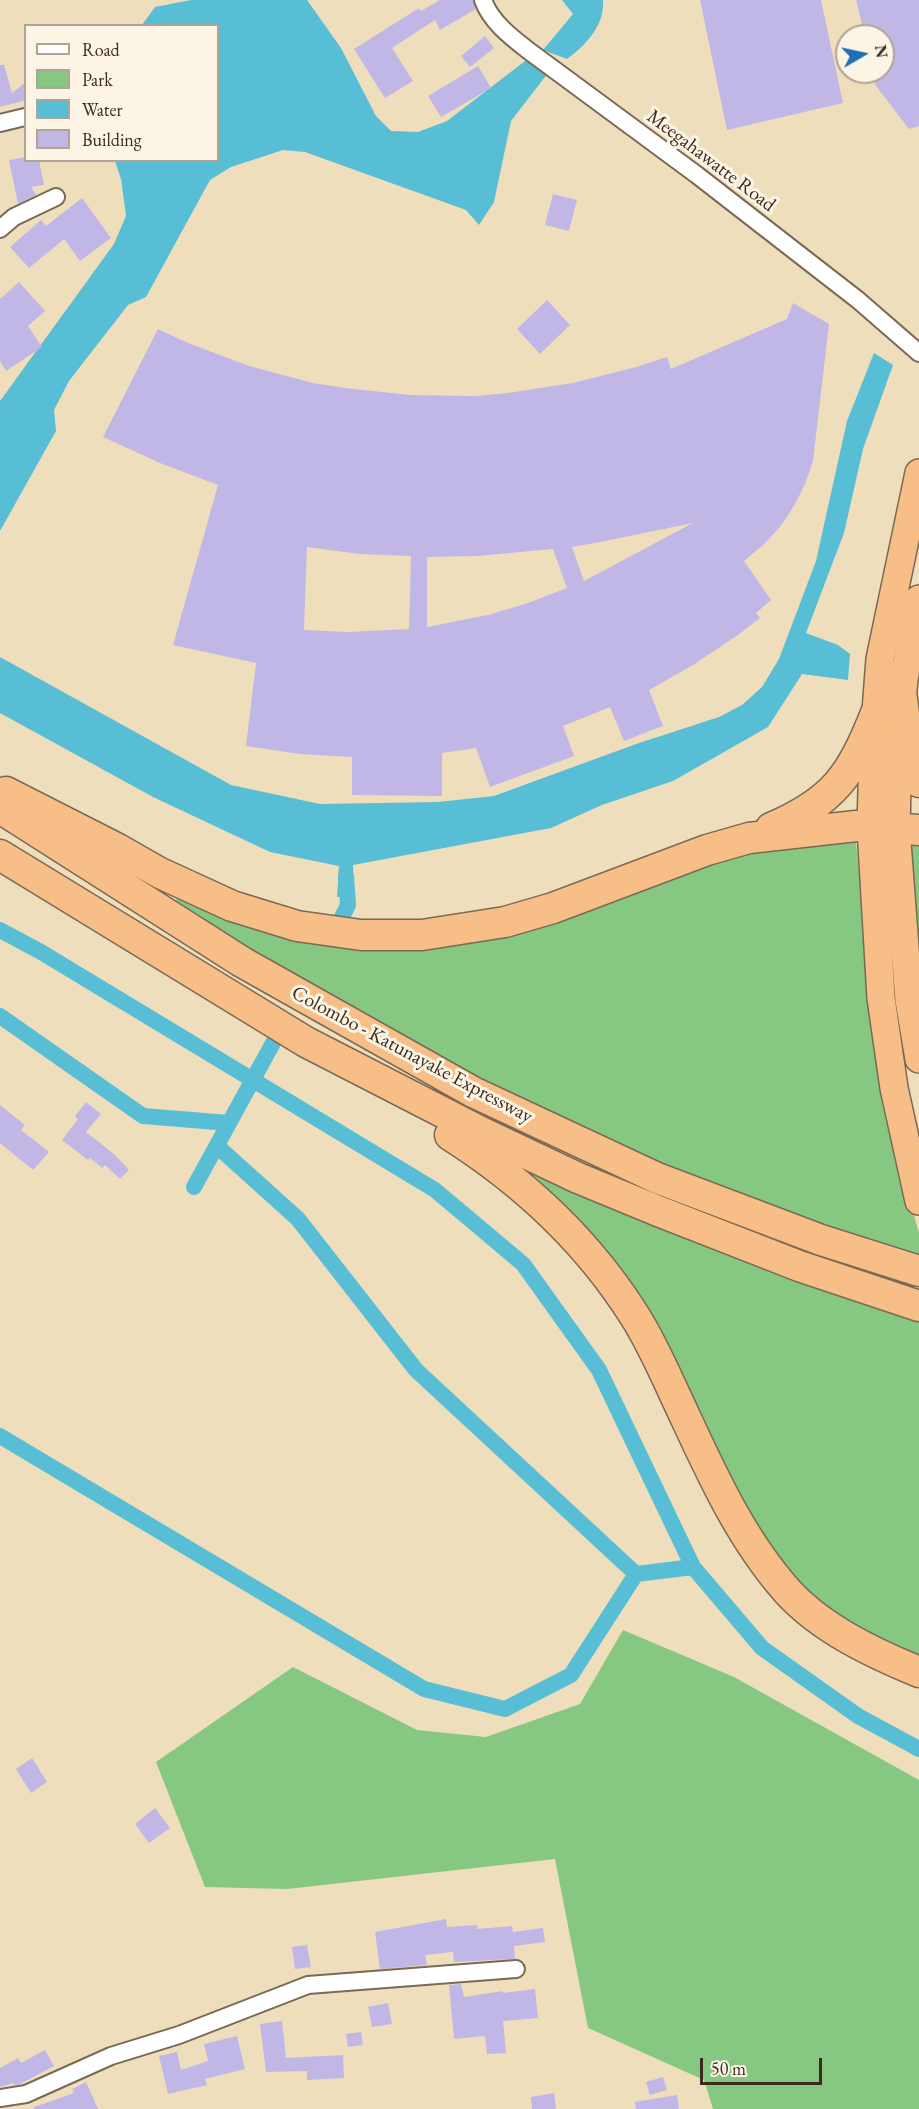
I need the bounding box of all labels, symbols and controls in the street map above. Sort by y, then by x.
legend [24,24,219,162]
north arrow [835,24,895,84]
text: Road [82,38,120,61]
text: N [870,43,893,59]
text: Park [82,68,113,91]
text: Water [82,98,123,121]
street label: Meegahawatte Road [642,105,780,217]
text: Building [82,128,142,151]
street label: Colombo - Katunayake Expressway [287,981,537,1129]
scale bar [703,2046,824,2084]
text: 50 m [711,2057,746,2080]

